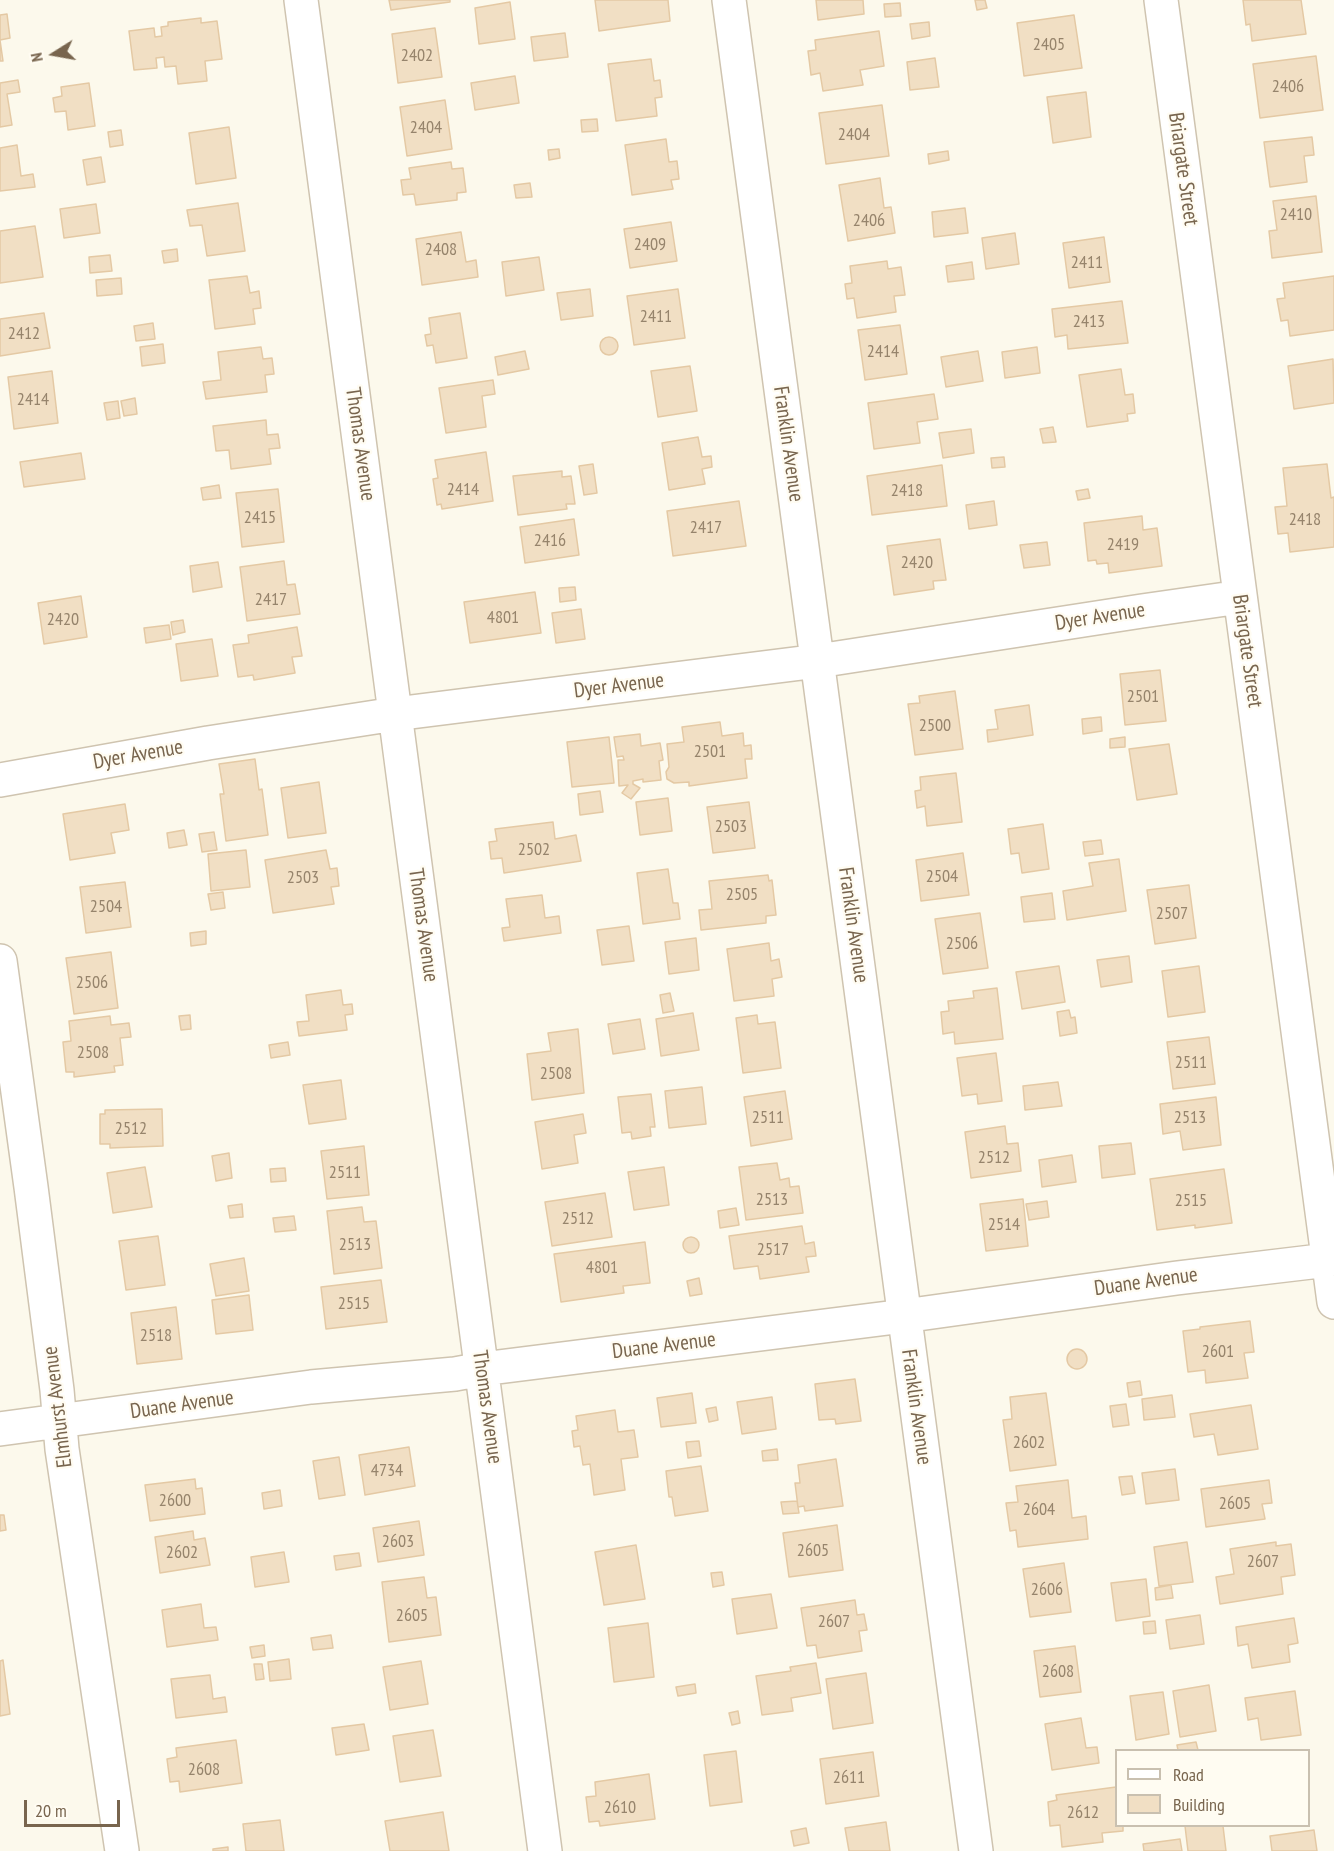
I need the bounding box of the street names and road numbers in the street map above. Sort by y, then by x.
street label: Briargate Street [1163,111,1203,227]
street label: Franklin Avenue [767,385,809,503]
street label: Thomas Avenue [340,386,380,502]
street label: Briargate Street [1227,593,1267,709]
street label: Dyer Avenue [1053,597,1147,637]
street label: Dyer Avenue [572,668,666,704]
street label: Dyer Avenue [91,735,185,775]
street label: Franklin Avenue [832,866,874,984]
street label: Thomas Avenue [403,867,443,983]
street label: Duane Avenue [1093,1262,1199,1302]
street label: Duane Avenue [611,1327,717,1365]
street label: Elmhurst Avenue [38,1345,78,1469]
street label: Franklin Avenue [895,1348,937,1466]
street label: Thomas Avenue [467,1349,507,1465]
street label: Duane Avenue [129,1385,235,1425]

